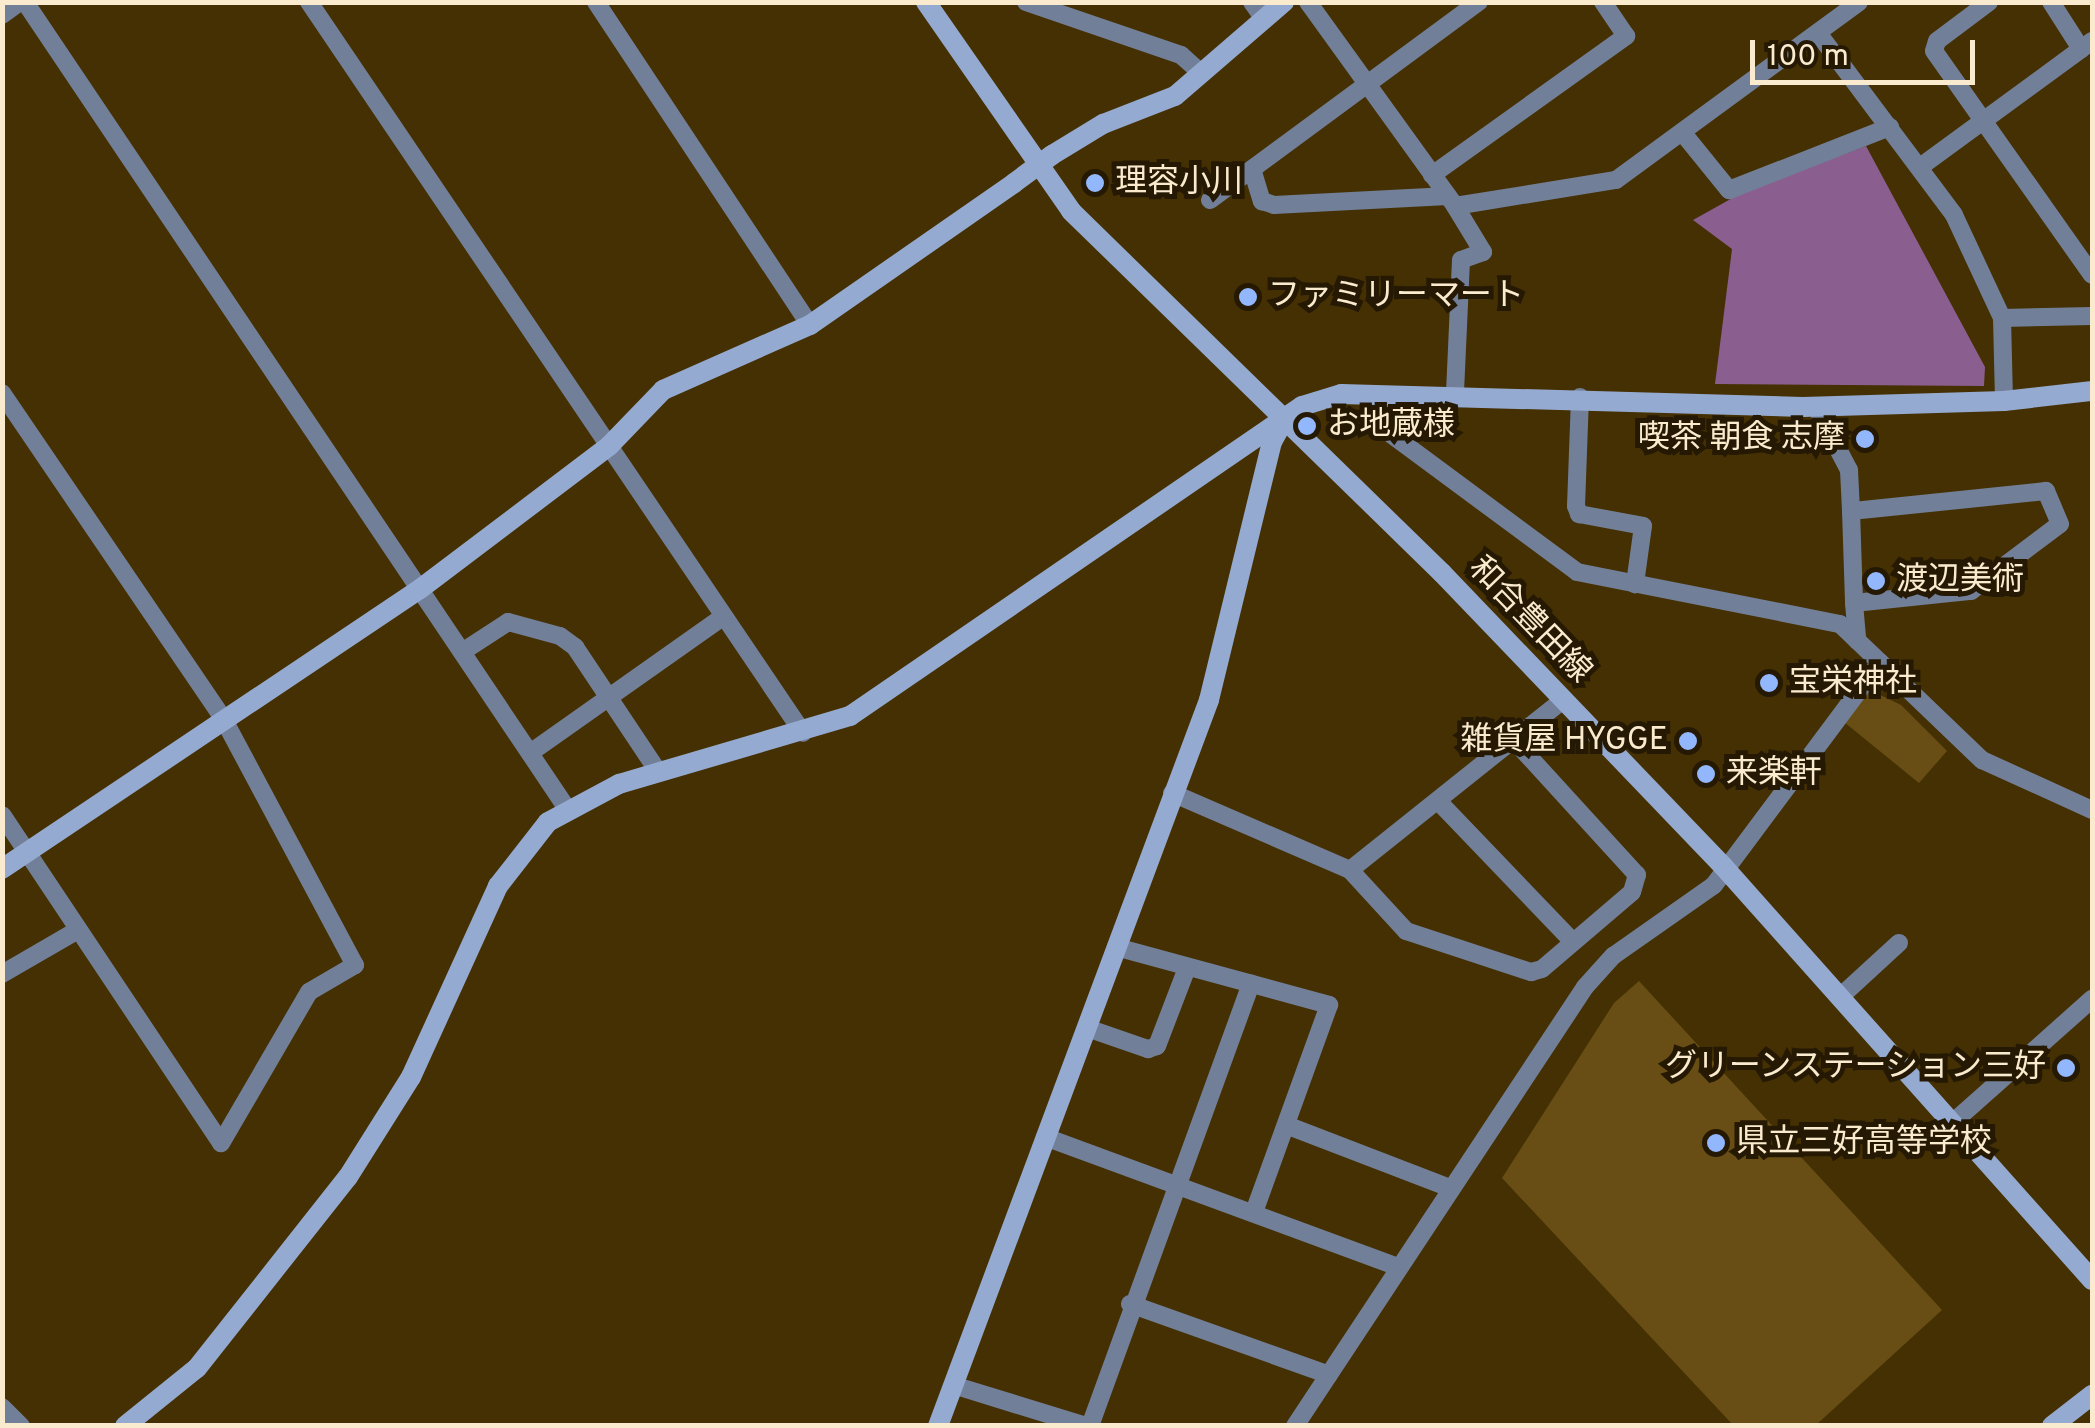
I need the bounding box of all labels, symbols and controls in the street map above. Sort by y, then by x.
scale bar [1755,20,1980,82]
text: 100 m [1767,39,1849,76]
place label: 理容小川 [1115,164,1243,202]
marker: 理容小川 [1084,172,1106,194]
place label: ファミリーマート [1268,278,1524,316]
marker: ファミリーマート [1237,286,1259,308]
place label: お地蔵様 [1327,407,1455,445]
marker: お地蔵様 [1296,415,1318,437]
place label: 喫茶 朝食 志摩 [1638,420,1845,458]
marker: 喫茶 朝食 志摩 [1854,428,1876,450]
street label: 和合豊田線 [1460,550,1598,692]
place label: 渡辺美術 [1896,562,2024,600]
marker: 渡辺美術 [1865,570,1887,592]
place label: 宝栄神社 [1789,664,1917,702]
marker: 宝栄神社 [1758,672,1780,694]
place label: 雑貨屋 HYGGE [1461,722,1668,760]
marker: 雑貨屋 HYGGE [1677,730,1699,752]
place label: 来楽軒 [1726,755,1822,793]
marker: 来楽軒 [1695,763,1717,785]
place label: グリーンステーション三好 [1662,1049,2046,1087]
marker: グリーンステーション三好 [2055,1057,2077,1079]
place label: 県立三好高等学校 [1736,1124,1992,1162]
marker: 県立三好高等学校 [1705,1132,1727,1154]

